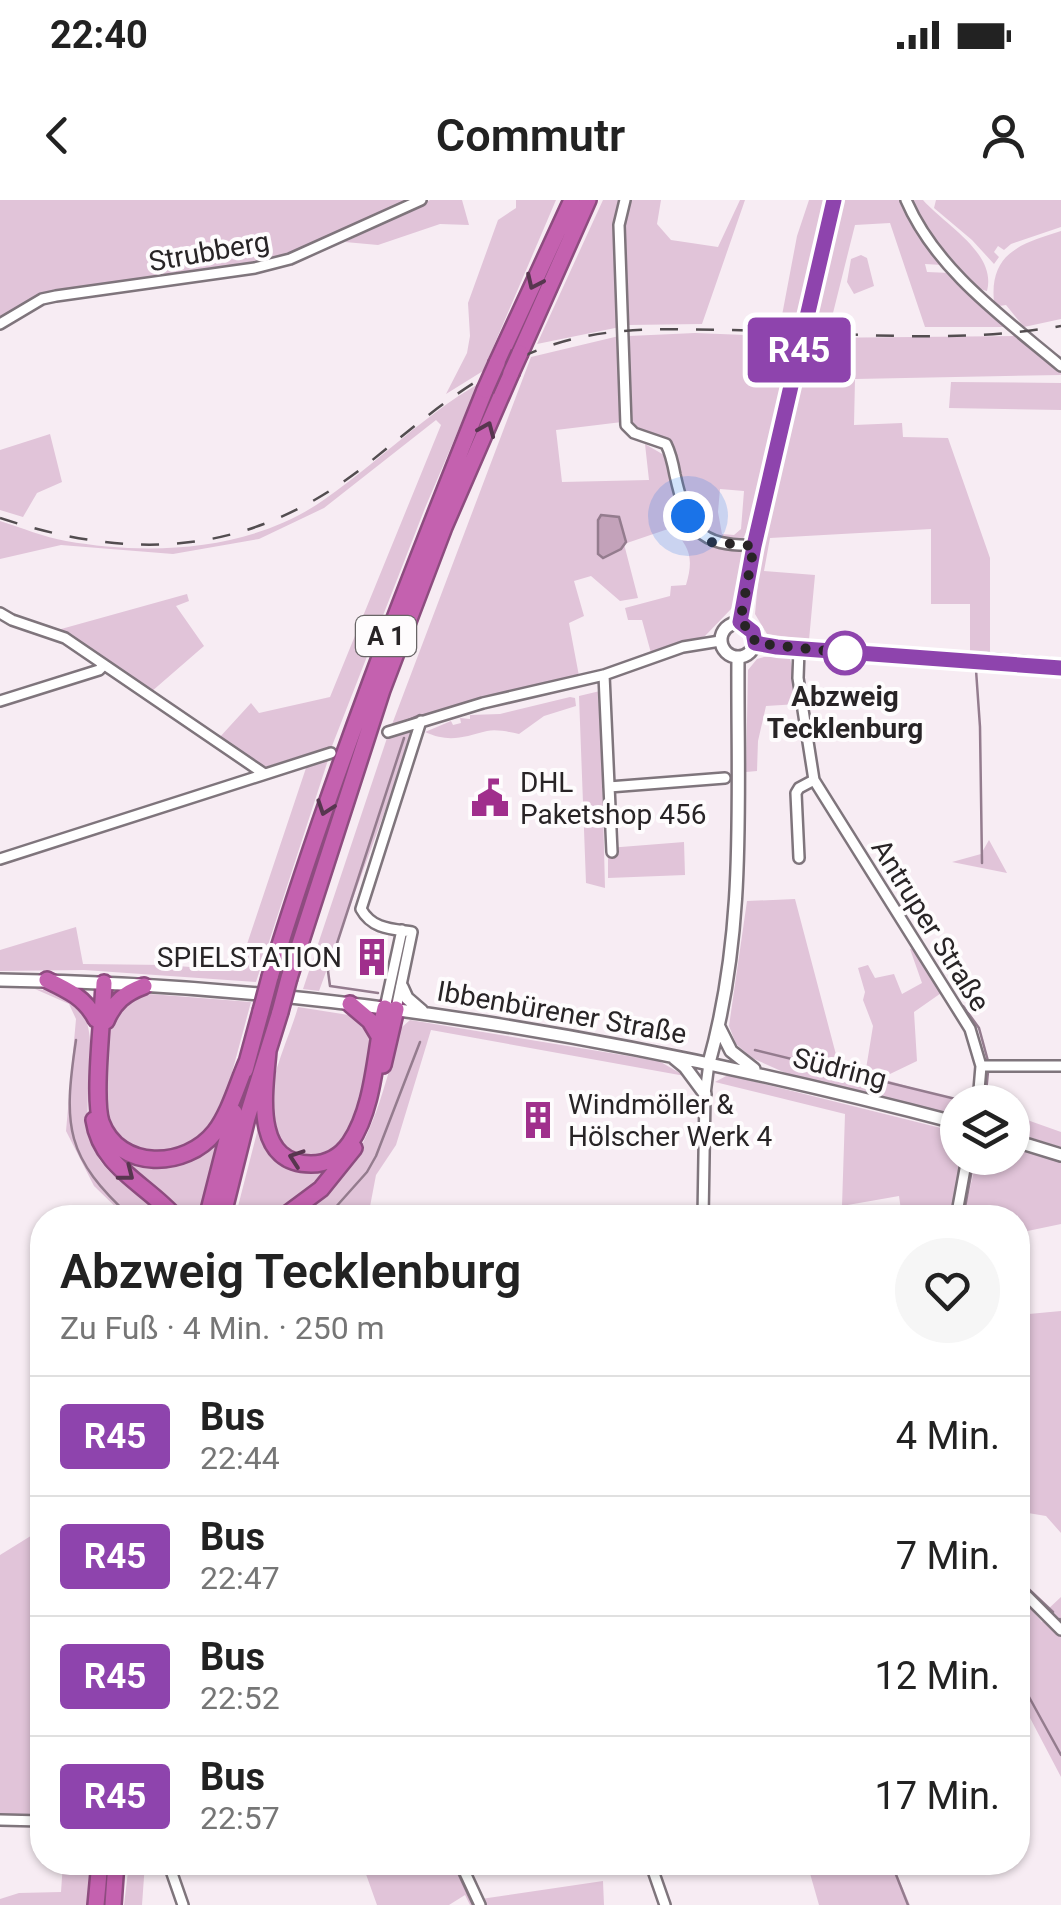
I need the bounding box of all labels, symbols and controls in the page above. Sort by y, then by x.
text: 22:40 [50,13,148,57]
icon: back [30,108,85,163]
icon: person [976,108,1031,163]
text: Commutr [436,109,625,162]
street label: Strubberg [146,225,272,278]
one-way arrow [527,272,547,290]
line badge: R45 [742,318,856,382]
text: R45 [768,330,830,371]
one-way arrow [475,421,495,439]
your location [663,491,713,541]
road number: A 1 [356,616,416,656]
marker: Abzweig Tecklenburg [824,632,866,674]
place label: Abzweig Tecklenburg [767,680,923,745]
place label: DHL Paketshop 456 [520,766,706,831]
public building icon: DHL Paketshop 456 [469,777,511,819]
one-way arrow [317,799,337,816]
street label: Antruper Straße [865,833,997,1017]
building icon: SPIELSTATION [351,936,393,978]
place label: SPIELSTATION [157,941,342,974]
street label: Ibbenbürener Straße [435,974,689,1051]
street label: Südring [790,1041,890,1096]
map controls [940,1085,1030,1175]
button: layers [940,1085,1030,1175]
place label: Windmöller & Hölscher Werk 4 [568,1088,772,1153]
building icon: Windmöller & Hölscher Werk 4 [517,1099,559,1141]
one-way arrow [288,1150,306,1170]
one-way arrow [116,1162,134,1180]
button: heart [895,1238,1000,1343]
text: Abzweig Tecklenburg [60,1243,521,1300]
text: Zu Fuß · 4 Min. · 250 m [60,1309,385,1347]
text: Bus [200,1395,265,1439]
text: 4 Min. [896,1414,1000,1458]
text: R45 [84,1416,146,1457]
text: 22:44 [200,1439,280,1477]
text: Bus [200,1515,265,1559]
text: 7 Min. [896,1534,1000,1578]
text: R45 [84,1536,146,1577]
text: 22:47 [200,1559,280,1597]
text: Bus [200,1635,265,1679]
text: 12 Min. [874,1654,1000,1698]
text: R45 [84,1656,146,1697]
text: 22:52 [200,1679,280,1717]
text: Bus [200,1755,265,1799]
text: 17 Min. [874,1774,1000,1818]
text: R45 [84,1776,146,1817]
text: 22:57 [200,1799,280,1837]

